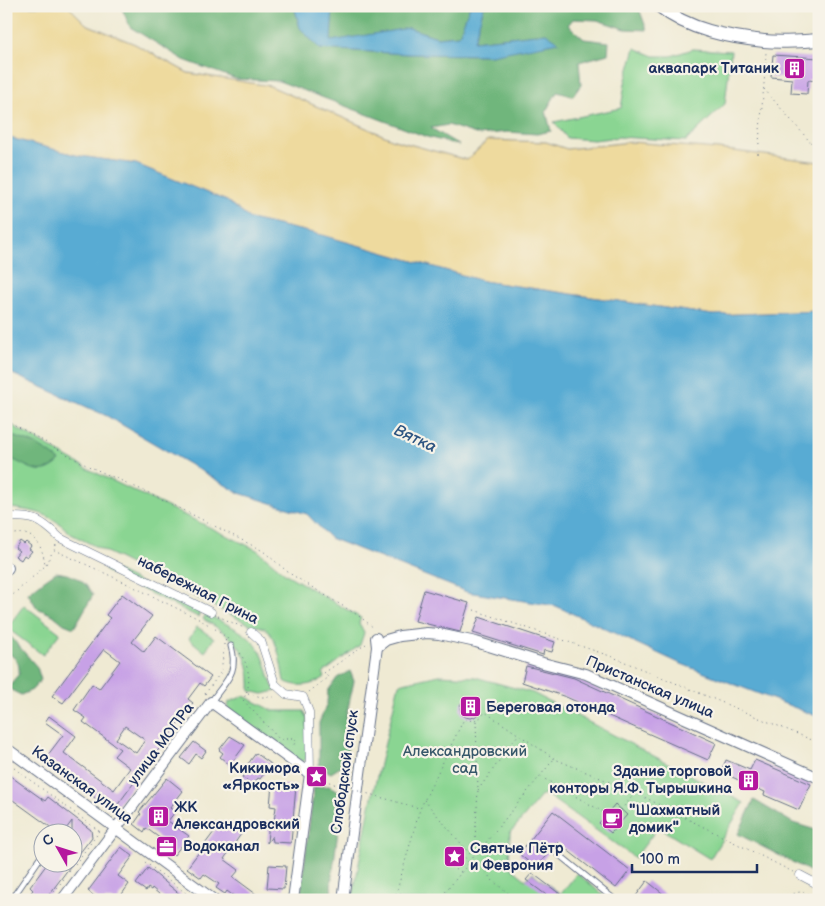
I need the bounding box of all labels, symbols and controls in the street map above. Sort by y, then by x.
building icon: аквапарк Титаник [783,56,807,80]
place label: аквапарк Титаник [648,59,780,78]
water label: Вятка [391,421,439,457]
street label: набережная Грина [134,551,262,629]
street label: Пристанская улица [583,651,717,723]
building icon: Береговая отонда [458,695,482,719]
place label: Береговая отонда [486,698,615,717]
street label: улица МОПРа [124,699,198,789]
street label: Слободской спуск [327,709,363,835]
street label: Казанская улица [27,742,137,828]
park label: Александровский сад [402,742,527,778]
place label: Кикимора «Яркость» [222,759,300,795]
place label: Здание торговой конторы Я.Ф. Тырышкина [549,762,732,798]
place icon: Кикимора «Яркость» [304,765,328,789]
building icon: Здание торговой конторы Я.Ф. Тырышкина [736,768,760,792]
place label: ЖК Александровский [173,798,300,834]
place label: "Шахматный домик" [628,801,720,837]
building icon: ЖК Александровский [146,804,170,828]
cafe icon: "Шахматный домик" [601,807,625,831]
north arrow [32,824,82,874]
text: С [39,831,58,849]
office icon: Водоканал [155,834,179,858]
place label: Водоканал [183,837,260,856]
place label: Святые Пётр и Феврония [470,839,564,875]
scale bar [632,841,758,873]
place icon: Святые Пётр и Феврония [442,845,466,869]
text: 100 m [640,850,680,869]

